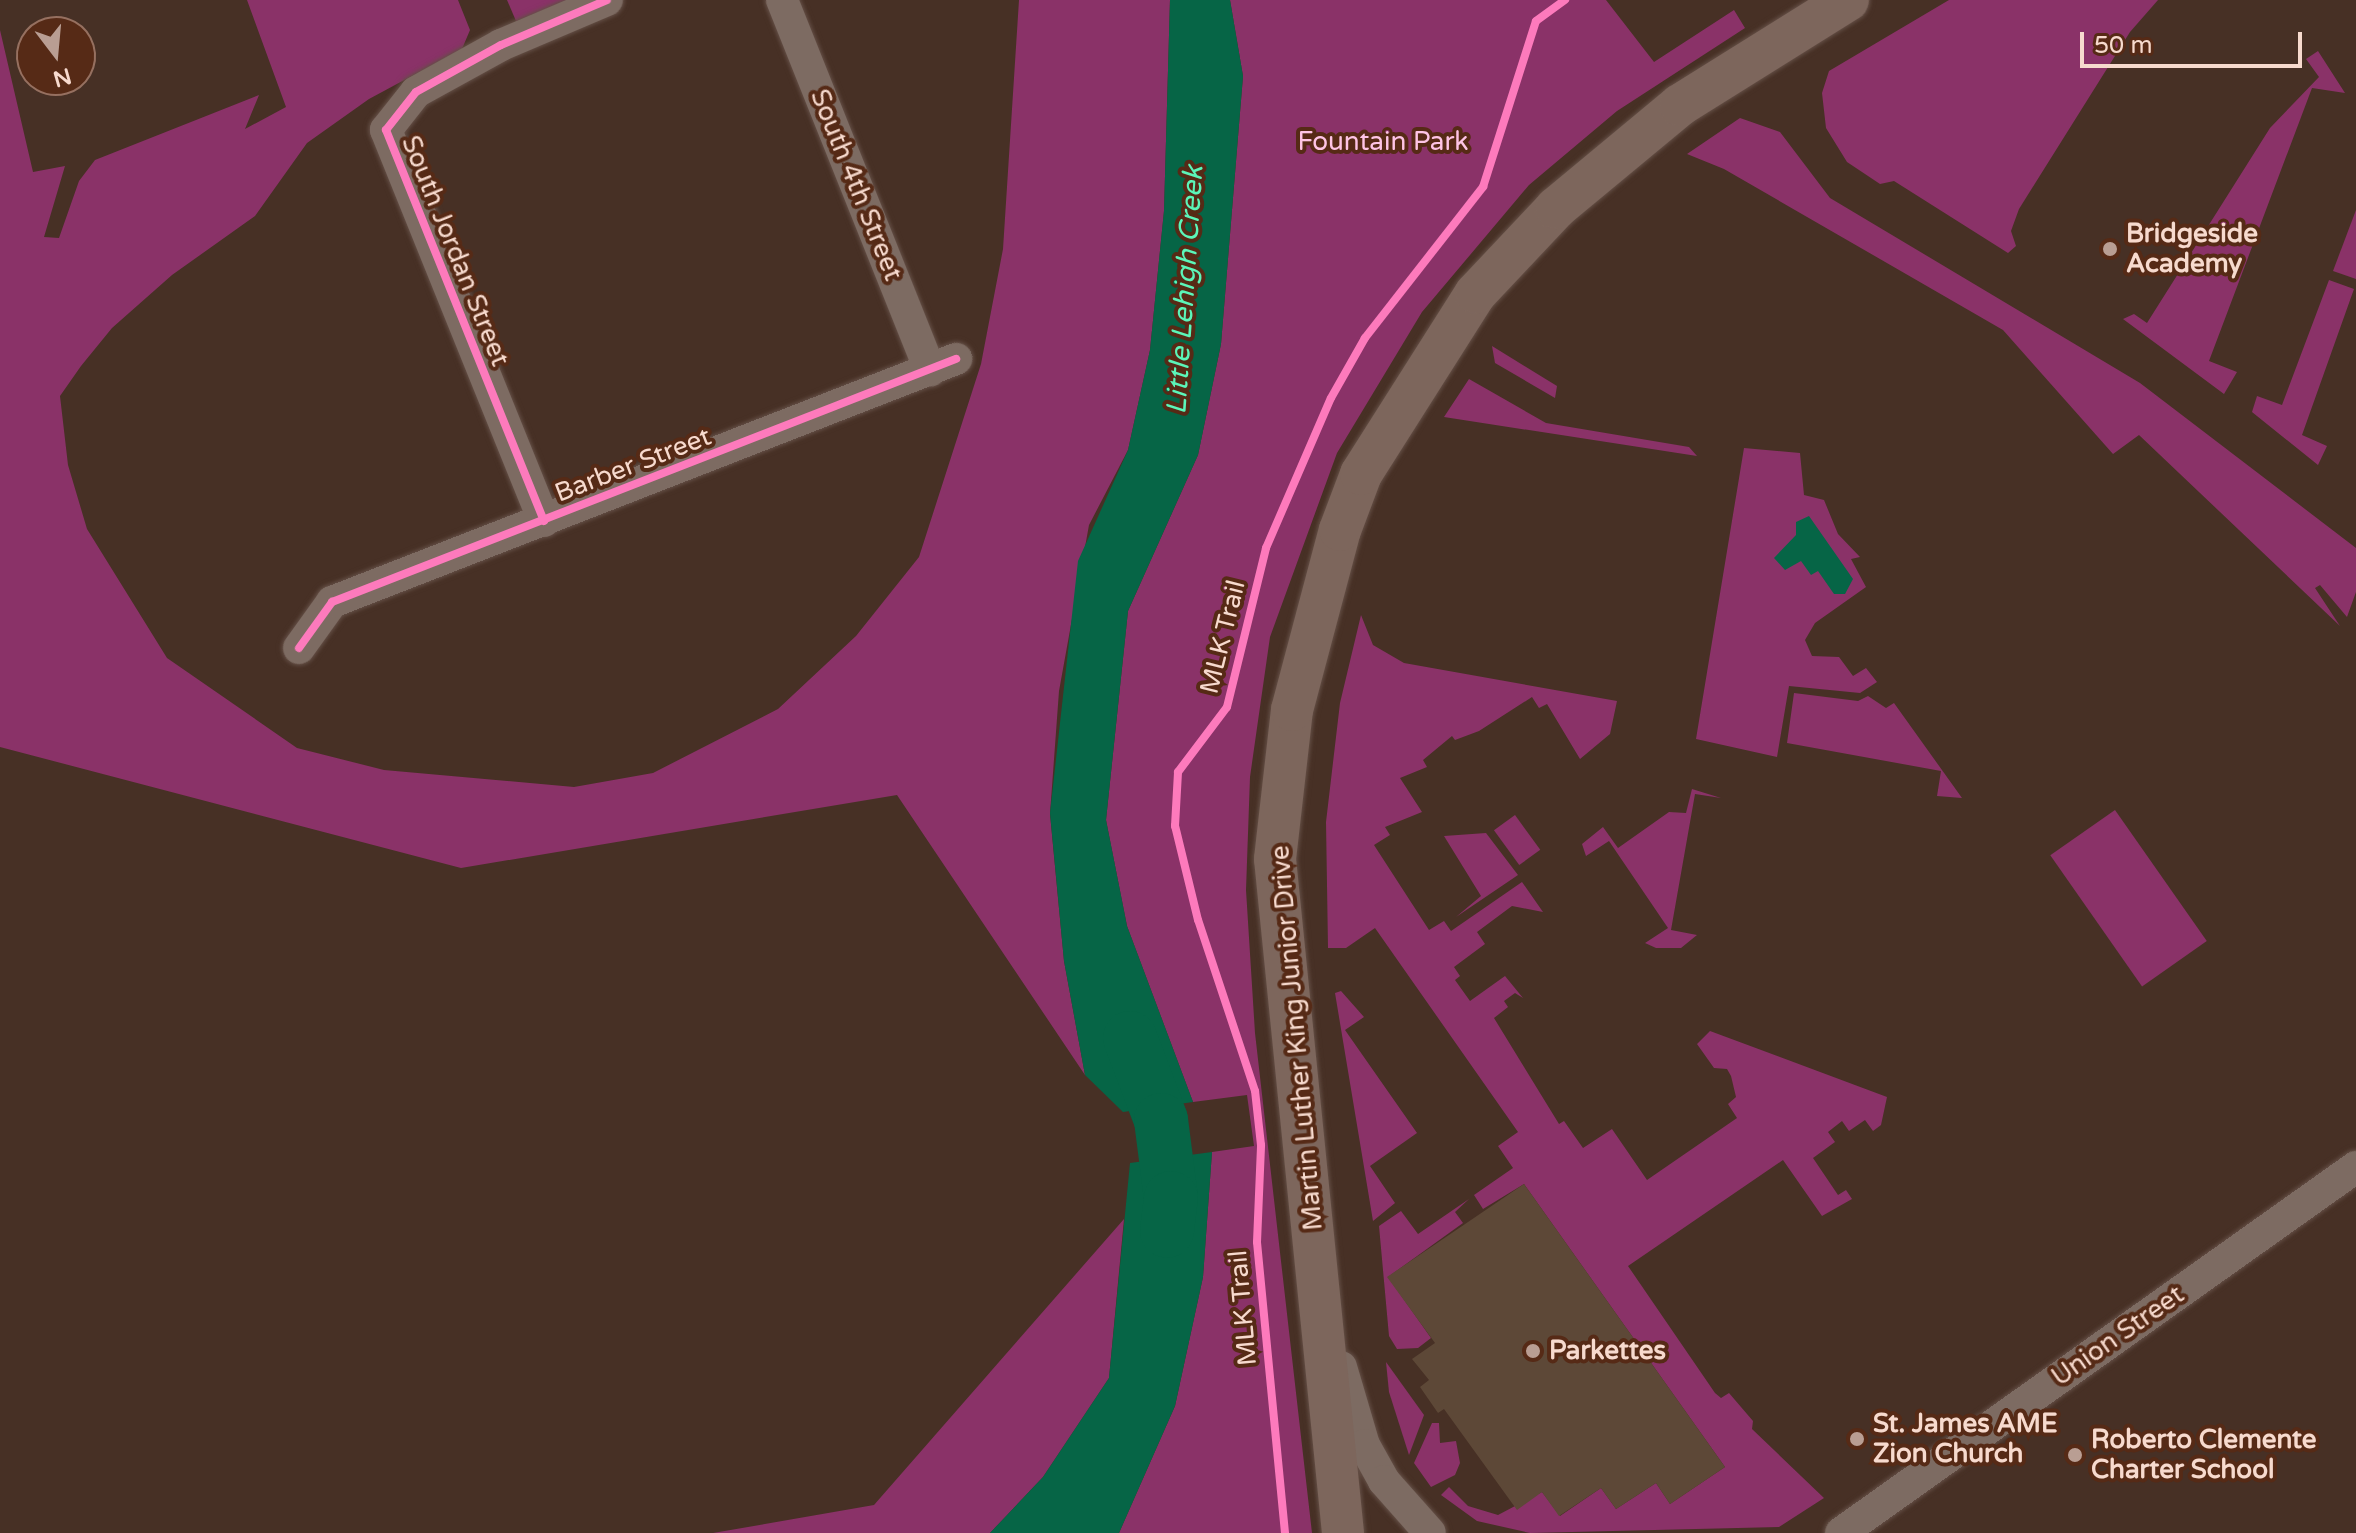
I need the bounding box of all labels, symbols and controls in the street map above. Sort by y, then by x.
north arrow [16,16,96,96]
scale bar [2084,16,2306,66]
text: 50 m [2094,31,2152,60]
text: N [50,62,74,92]
street label: South 4th Street [803,85,909,285]
park label: Fountain Park [1297,126,1469,158]
street label: South Jordan Street [395,131,515,371]
water label: Little Lehigh Creek [1160,165,1210,415]
place label: Bridgeside Academy [2126,218,2258,280]
marker: Bridgeside Academy [2101,240,2119,258]
street label: Barber Street [551,421,715,509]
street label: MLK Trail [1194,577,1252,697]
street label: Martin Luther King Junior Drive [1265,844,1329,1232]
street label: MLK Trail [1222,1249,1264,1367]
street label: Union Street [2046,1279,2190,1393]
place label: Parkettes [1549,1335,1666,1367]
marker: Parkettes [1524,1342,1542,1360]
place label: St. James AME Zion Church [1873,1408,2058,1470]
place label: Roberto Clemente Charter School [2091,1424,2317,1486]
marker: St. James AME Zion Church [1848,1430,1866,1448]
marker: Roberto Clemente Charter School [2066,1446,2084,1464]

